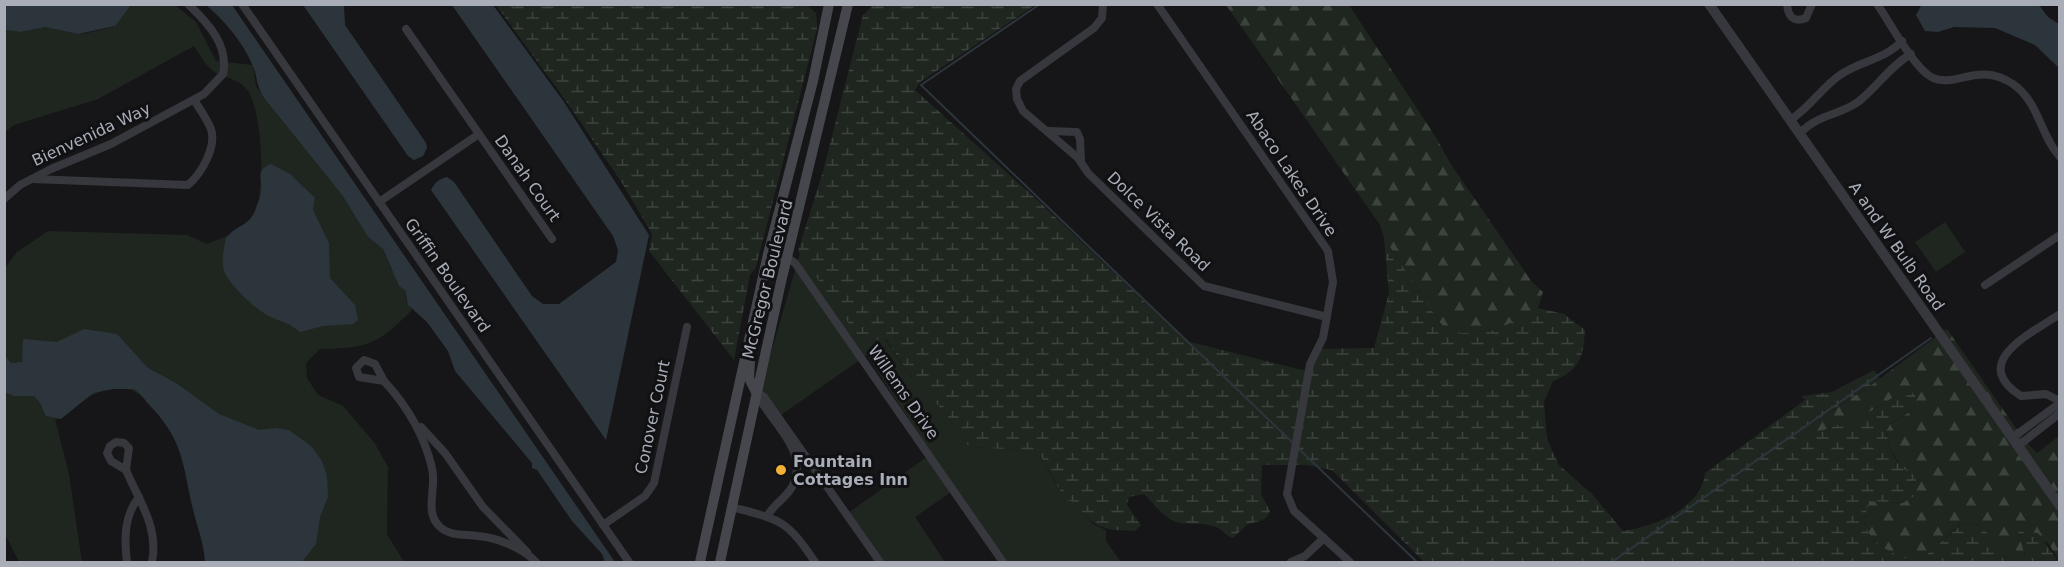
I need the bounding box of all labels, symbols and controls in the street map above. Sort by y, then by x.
street label: Bienvenida Way [29,99,153,170]
street label: Abaco Lakes Drive [1242,107,1341,240]
street label: Danah Court [491,131,564,225]
street label: Dolce Vista Road [1104,168,1214,275]
street label: A and W Bulb Road [1845,178,1948,314]
street label: McGregor Boulevard [738,197,796,361]
street label: Griffin Boulevard [401,215,494,336]
street label: Willems Drive [864,342,943,443]
street label: Conover Court [631,358,674,476]
place label: Fountain Cottages Inn [793,452,908,489]
marker: Fountain Cottages Inn [774,463,788,477]

